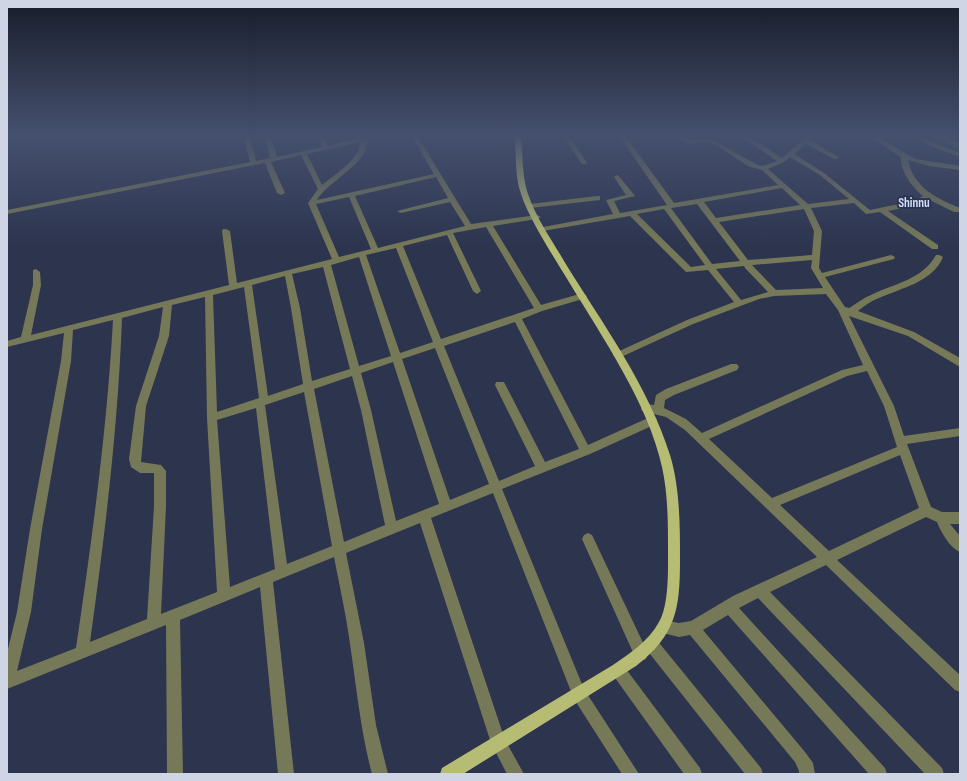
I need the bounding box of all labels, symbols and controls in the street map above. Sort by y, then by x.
district label: Shinnu [898,195,930,211]

